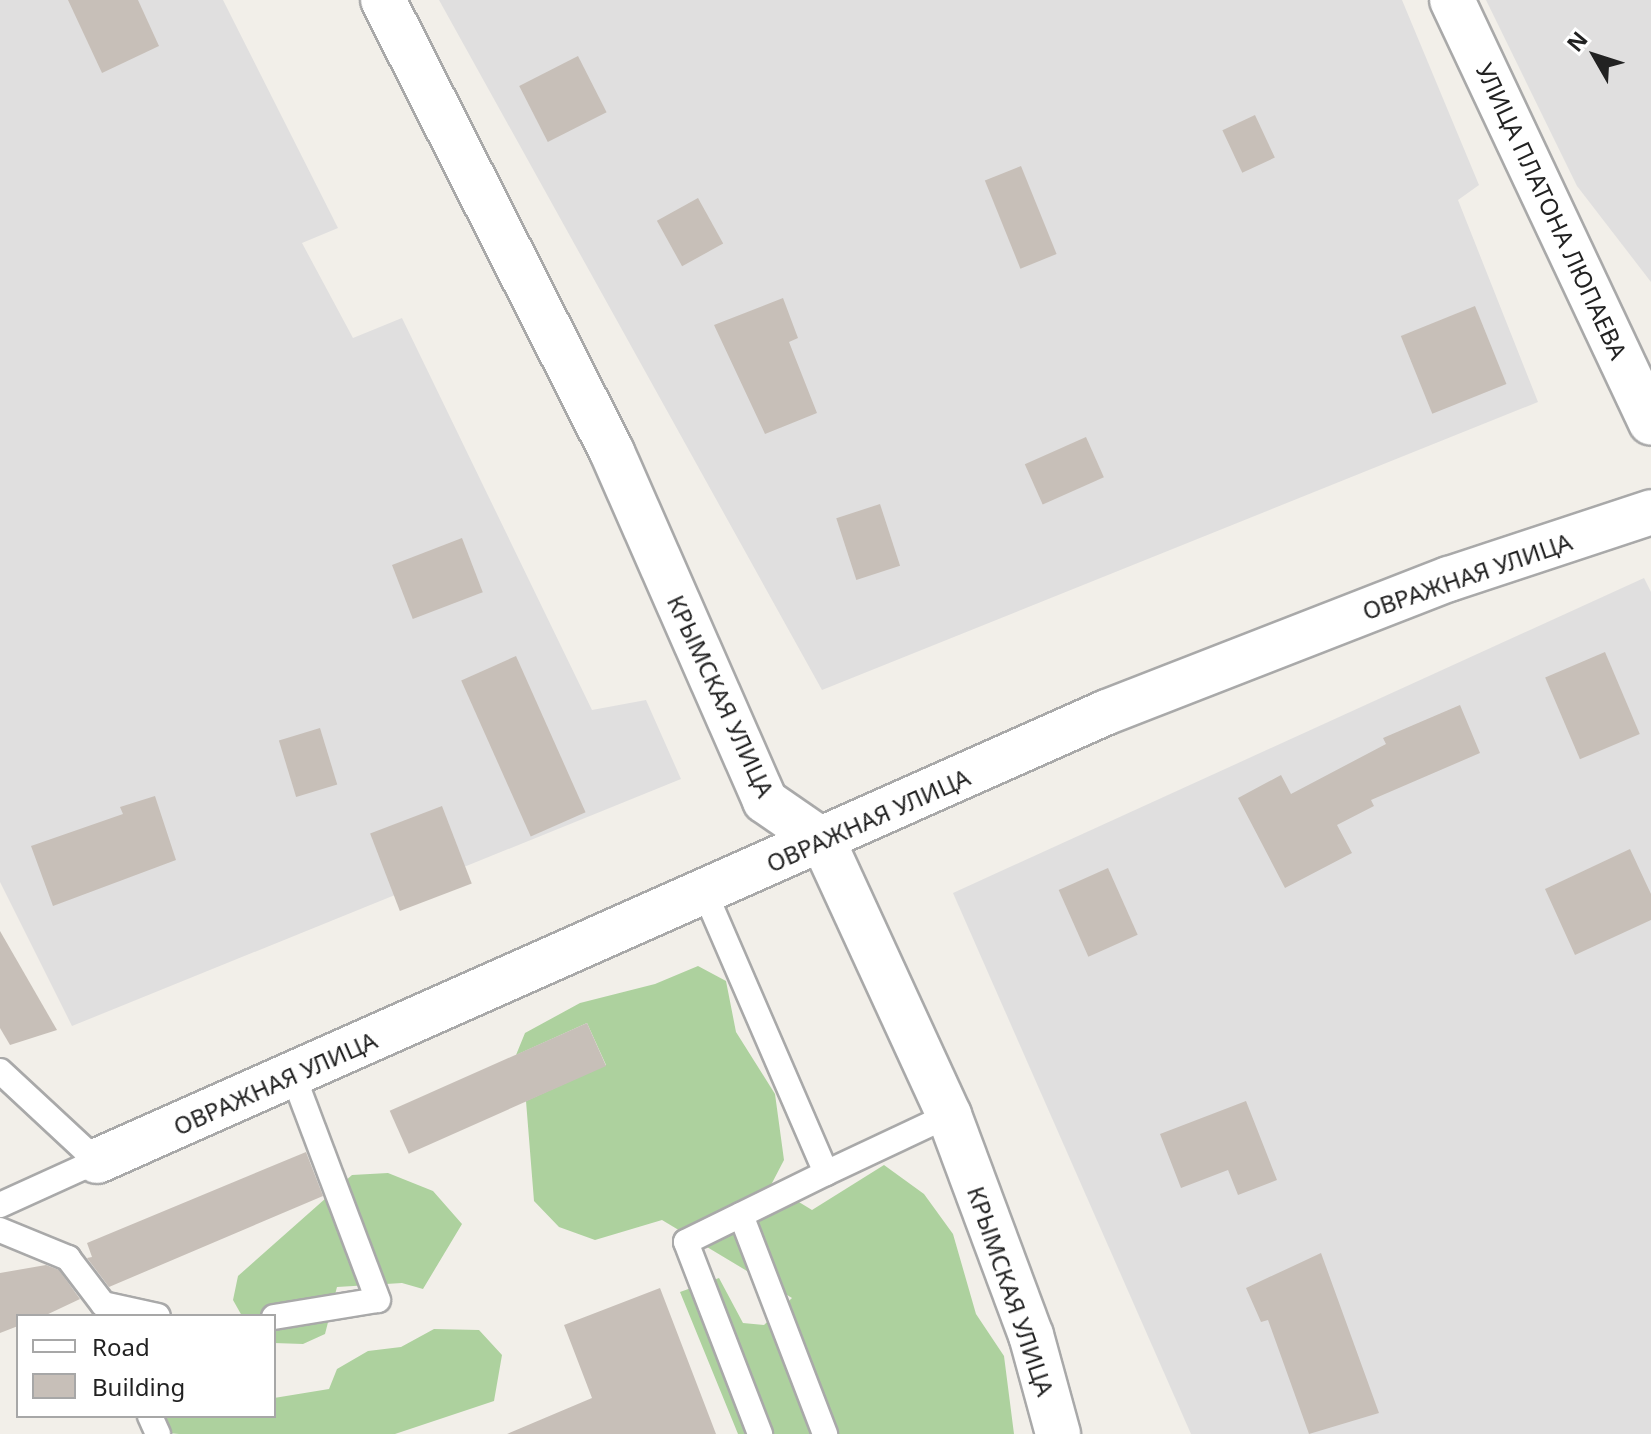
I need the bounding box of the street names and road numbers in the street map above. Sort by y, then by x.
street label: УЛИЦА ПЛАТОНА ЛЮПАЕВА [1471,58,1633,364]
street label: ОВРАЖНАЯ УЛИЦА [1359,527,1575,625]
street label: КРЫМСКАЯ УЛИЦА [662,590,780,802]
street label: ОВРАЖНАЯ УЛИЦА [762,762,974,878]
street label: ОВРАЖНАЯ УЛИЦА [169,1025,381,1141]
street label: КРЫМСКАЯ УЛИЦА [962,1183,1060,1399]

